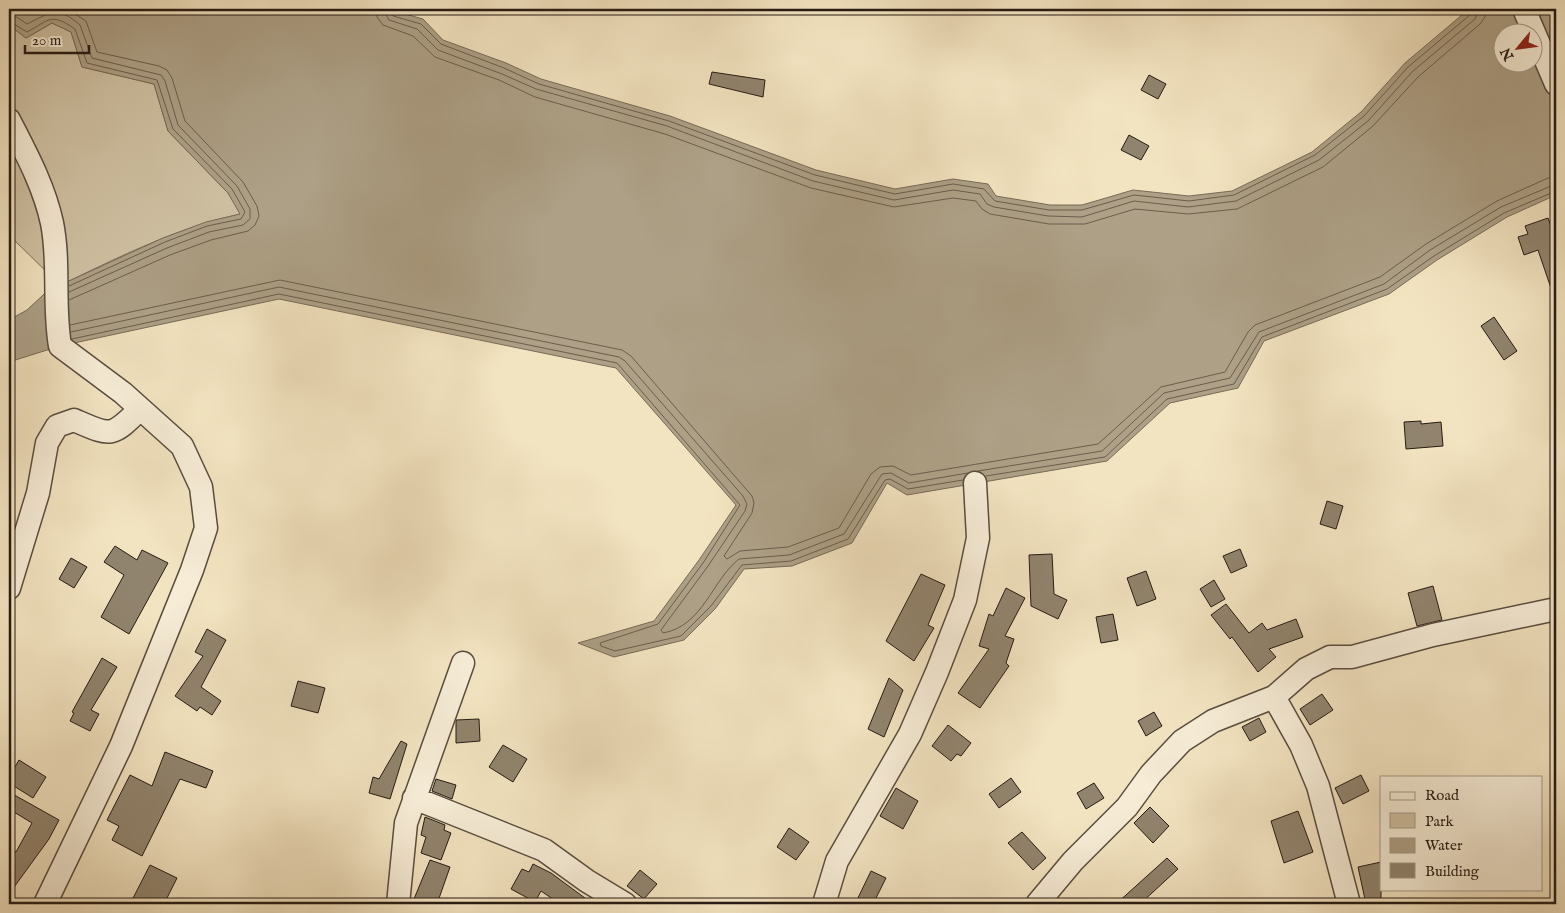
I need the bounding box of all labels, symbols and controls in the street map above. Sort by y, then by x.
scale bar [25,22,89,54]
north arrow [1492,22,1542,72]
text: 20 m [32,31,62,50]
text: N [1497,44,1519,64]
legend [1380,776,1542,890]
text: Road [1425,786,1460,805]
text: Park [1425,812,1455,831]
text: Water [1425,836,1463,855]
text: Building [1425,862,1480,881]

